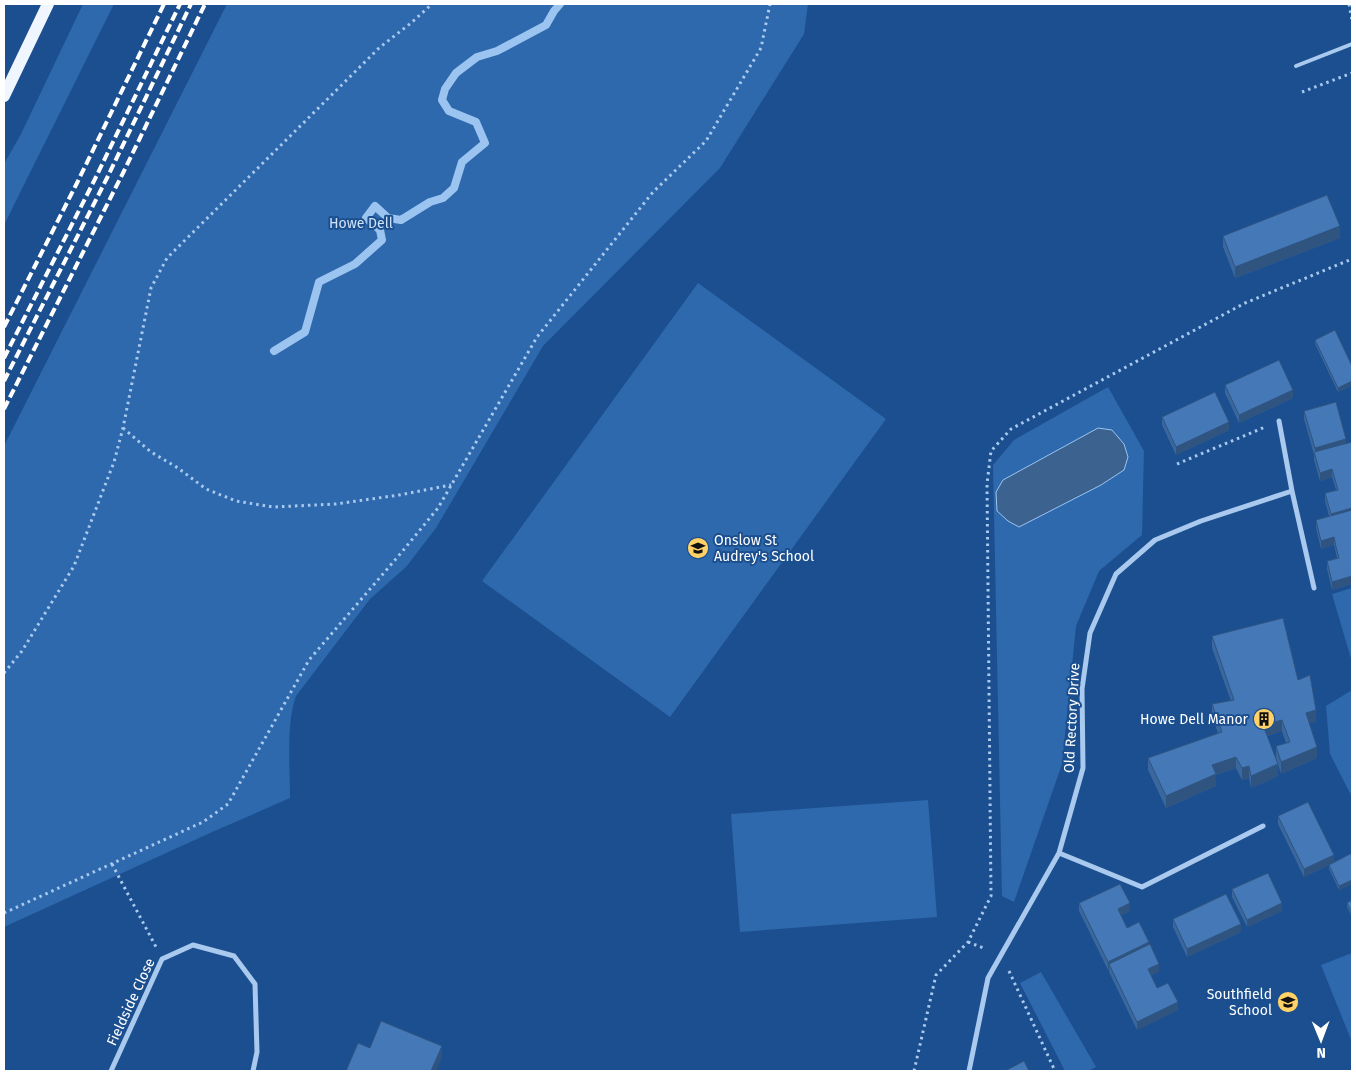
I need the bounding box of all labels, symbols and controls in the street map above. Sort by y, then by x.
park label: Howe Dell [329,215,393,232]
place label: Onslow St Audrey's School [714,532,814,565]
school or university icon: Onslow St Audrey's School [686,536,710,560]
street label: Old Rectory Drive [1061,663,1083,773]
building icon: Howe Dell Manor [1252,707,1276,731]
place label: Howe Dell Manor [1140,711,1249,728]
street label: Fieldside Close [103,956,159,1048]
place label: Southfield School [1207,986,1272,1019]
school or university icon: Southfield School [1276,990,1300,1014]
north arrow [1296,1015,1346,1065]
text: N [1316,1044,1326,1061]

